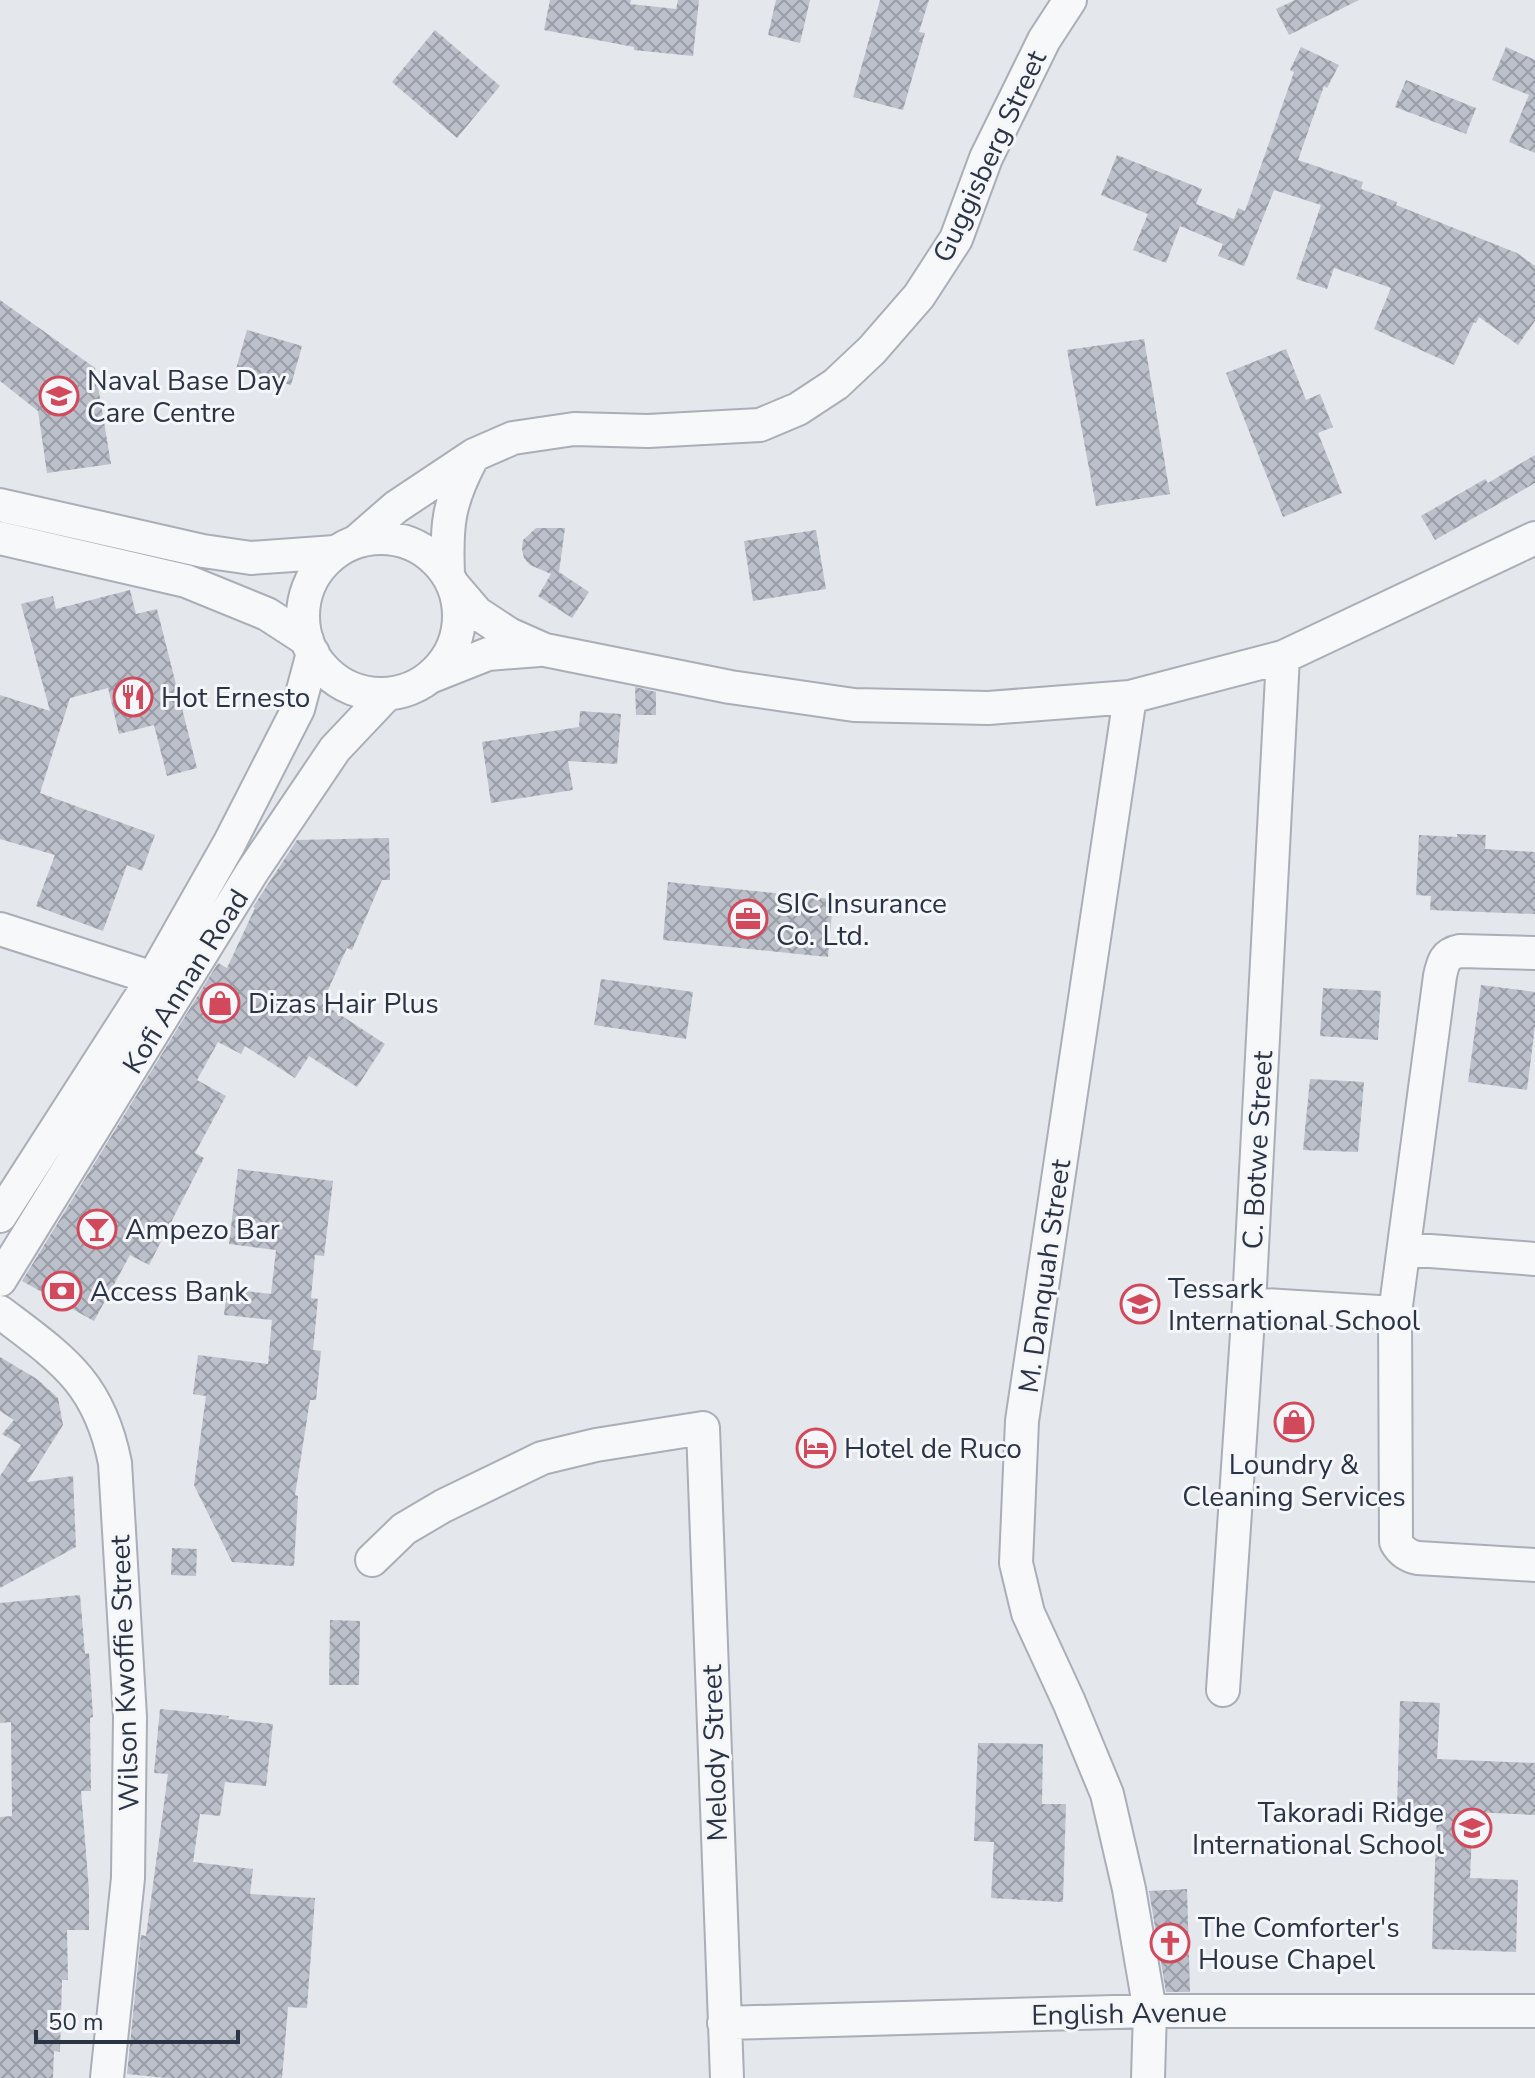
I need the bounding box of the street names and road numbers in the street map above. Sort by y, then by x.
street label: Guggisberg Street [924,44,1056,269]
street label: Kofi Annan Road [114,882,258,1081]
street label: C. Botwe Street [1234,1050,1282,1250]
street label: M. Danquah Street [1010,1157,1080,1395]
street label: Wilson Kwoffie Street [101,1534,149,1812]
street label: Melody Street [693,1664,737,1842]
street label: English Avenue [1031,1993,1227,2035]

